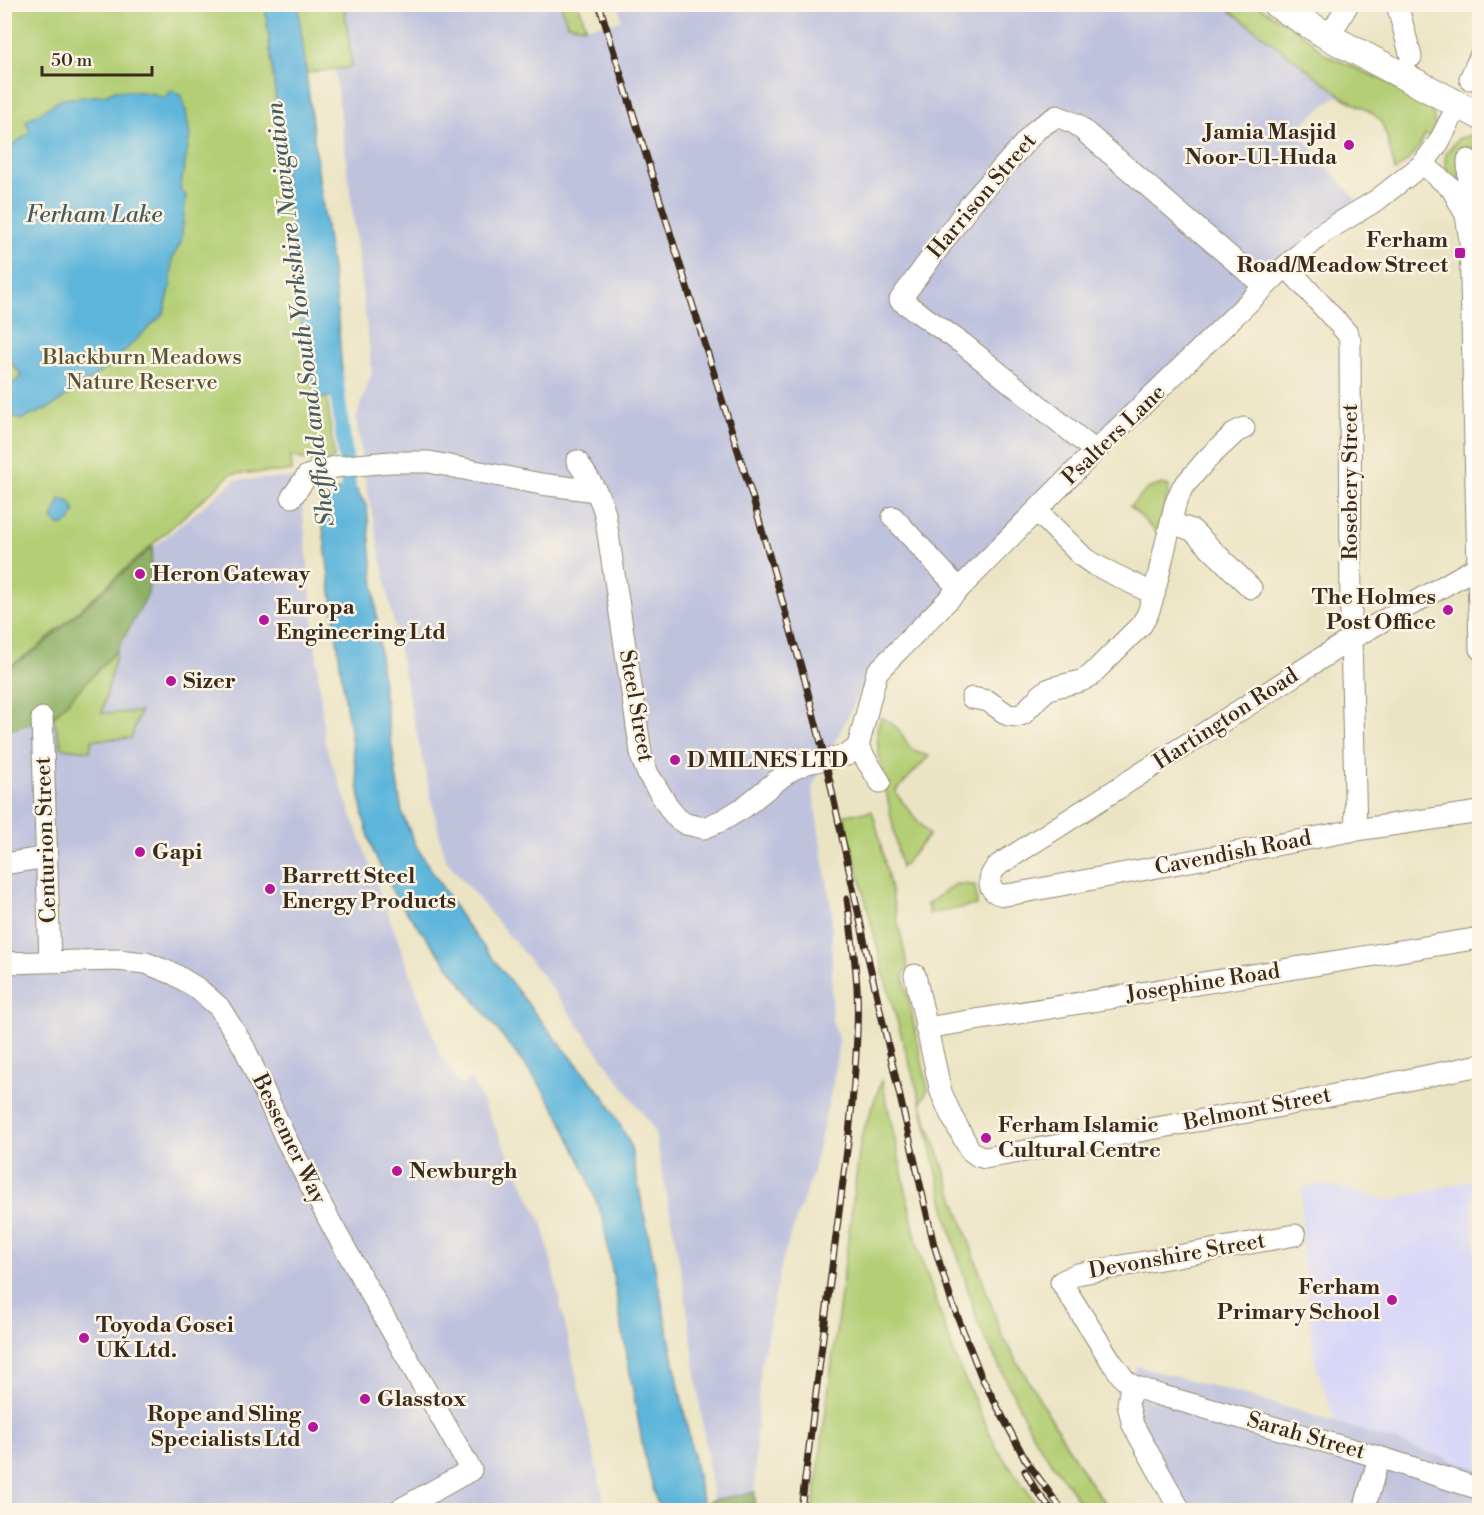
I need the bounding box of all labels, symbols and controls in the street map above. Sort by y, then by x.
scale bar [42,39,152,77]
text: 50 m [51,49,93,72]
water label: Sheffield and South Yorkshire Navigation [260,99,342,528]
place label: Jamia Masjid Noor-Ul-Huda [1185,119,1338,171]
street label: Harrison Street [922,128,1042,264]
marker: Jamia Masjid Noor-Ul-Huda [1342,138,1356,152]
water label: Ferham Lake [26,200,162,230]
place label: Ferham Road/Meadow Street [1237,227,1448,279]
marker: Ferham Road/Meadow Street [1453,246,1467,260]
park label: Blackburn Meadows Nature Reserve [41,344,242,396]
street label: Psalters Lane [1057,379,1171,491]
street label: Rosebery Street [1337,403,1364,561]
place label: Heron Gateway [152,561,311,588]
marker: Heron Gateway [133,567,147,581]
place label: The Holmes Post Office [1312,584,1436,636]
place label: Europa Engineering Ltd [276,594,446,646]
marker: The Holmes Post Office [1441,603,1455,617]
marker: Europa Engineering Ltd [257,613,271,627]
street label: Steel Street [613,648,659,764]
street label: Hartington Road [1149,662,1304,776]
place label: Sizer [183,668,236,695]
marker: Sizer [164,674,178,688]
place label: D MILNES LTD [687,747,848,774]
marker: D MILNES LTD [668,753,682,767]
street label: Centurion Street [30,756,62,924]
street label: Cavendish Road [1152,824,1314,881]
place label: Gapi [152,839,202,866]
marker: Gapi [133,845,147,859]
place label: Barrett Steel Energy Products [282,863,456,915]
marker: Barrett Steel Energy Products [263,882,277,896]
street label: Josephine Road [1123,957,1282,1009]
street label: Bessemer Way [245,1069,332,1209]
street label: Belmont Street [1180,1081,1333,1137]
place label: Ferham Islamic Cultural Centre [998,1112,1161,1164]
marker: Ferham Islamic Cultural Centre [979,1131,993,1145]
place label: Newburgh [409,1158,518,1185]
marker: Newburgh [390,1164,404,1178]
street label: Devonshire Street [1087,1227,1268,1285]
place label: Ferham Primary School [1217,1274,1380,1326]
marker: Ferham Primary School [1385,1293,1399,1307]
place label: Toyoda Gosei UK Ltd. [96,1312,234,1364]
marker: Toyoda Gosei UK Ltd. [77,1331,91,1345]
place label: Glasstox [377,1386,466,1413]
marker: Glasstox [358,1392,372,1406]
place label: Rope and Sling Specialists Ltd [147,1401,302,1453]
street label: Sarah Street [1244,1406,1368,1466]
marker: Rope and Sling Specialists Ltd [306,1420,320,1434]

